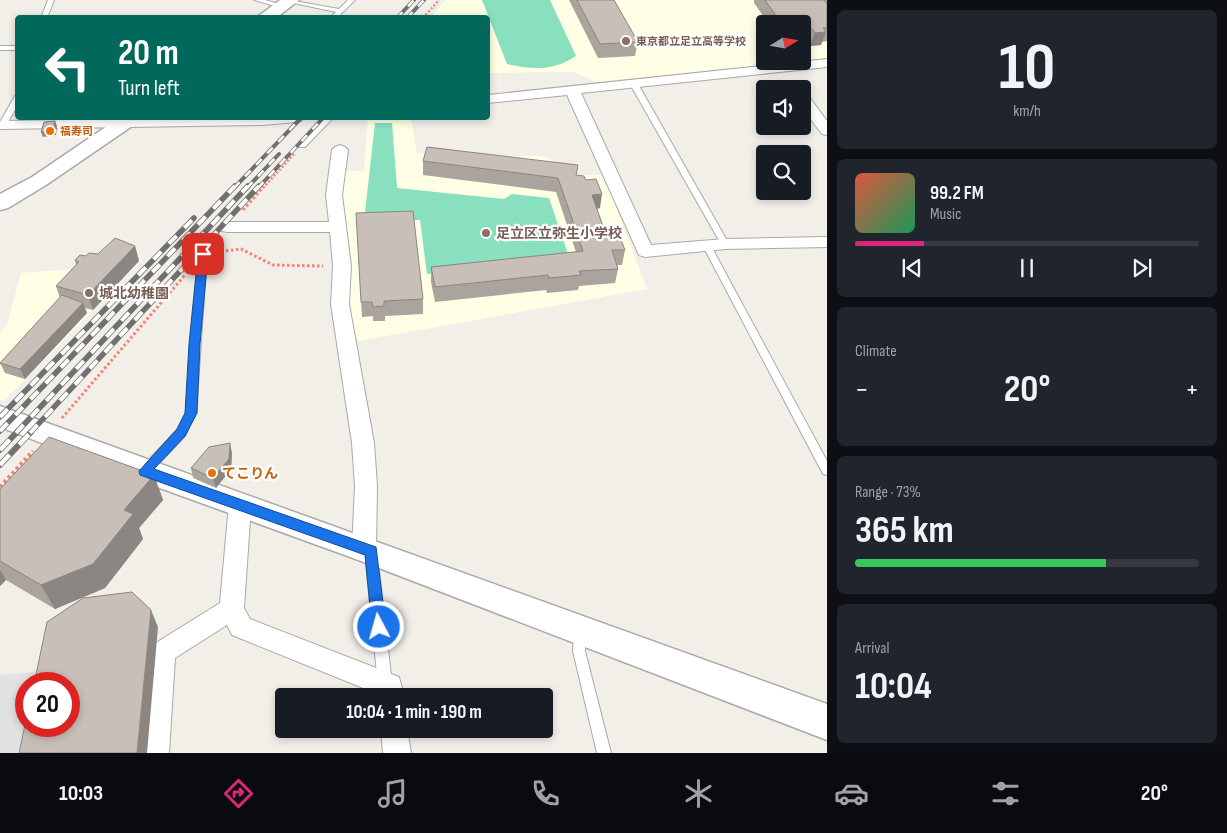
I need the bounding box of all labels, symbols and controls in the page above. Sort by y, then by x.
north arrow [756,15,811,70]
map controls [756,15,811,200]
text: 10 [999,30,1055,108]
text: 20 m [118,32,179,75]
icon: left [35,35,100,100]
marker: 東京都立足立高等学校 [620,35,632,47]
place label: 東京都立足立高等学校 [636,35,746,48]
text: Turn left [118,75,180,102]
button: sound [756,80,811,135]
text: km/h [1013,102,1041,121]
marker: 福寿司 [44,125,56,137]
place label: 福寿司 [60,125,93,138]
button: search [756,145,811,200]
text: 99.2 FM [930,182,984,205]
text: Music [930,205,961,224]
place label: 足立区立弥生小学校 [496,225,622,242]
marker: 足立区立弥生小学校 [480,227,492,239]
pin [182,233,224,275]
icon: arrive [189,240,217,268]
icon: previous [898,254,926,282]
icon: pause [1013,254,1041,282]
icon: next [1128,254,1156,282]
place label: 城北幼稚園 [99,285,169,302]
marker: 城北幼稚園 [83,287,95,299]
text: Climate [855,342,897,361]
text: 20° [1004,367,1050,412]
text: − [855,373,869,406]
text: + [1185,373,1199,406]
place label: てこりん [222,465,278,482]
marker: てこりん [206,467,218,479]
text: Range · 73% [855,483,921,502]
text: 365 km [855,508,954,553]
position arrow [352,600,404,652]
text: Arrival [855,639,889,658]
text: 10:04 [855,664,932,709]
speed limit sign: 20 [15,672,80,737]
text: 10:04 · 1 min · 190 m [346,701,482,724]
icon: directions [221,776,256,811]
icon: music [375,776,410,811]
icon: phone [528,776,563,811]
icon: climate [681,776,716,811]
icon: car [834,776,869,811]
icon: filters [988,776,1023,811]
text: 10:03 [59,780,103,807]
text: 20° [1141,780,1168,807]

